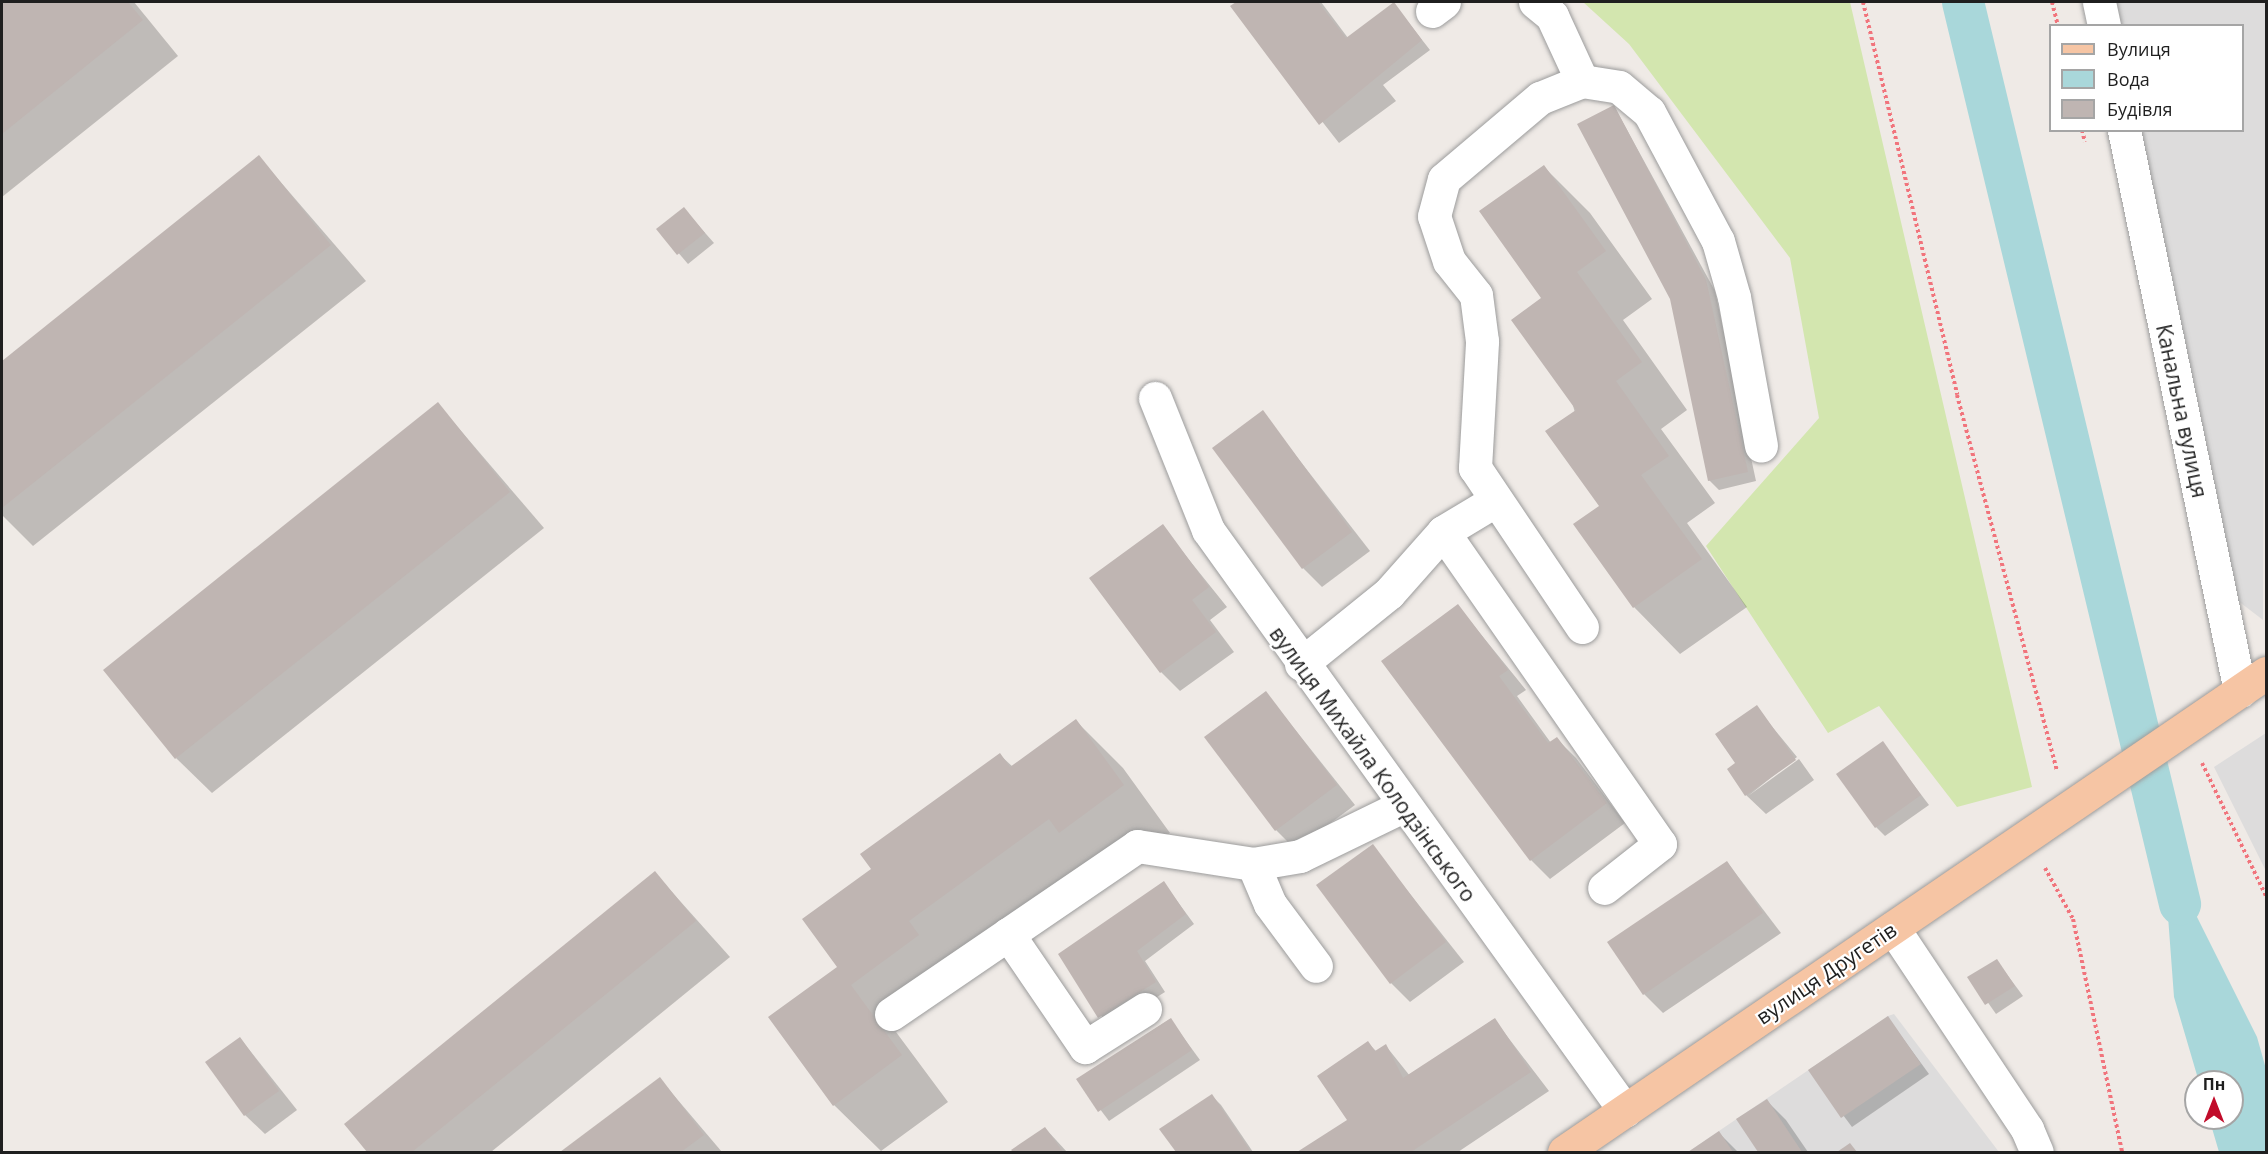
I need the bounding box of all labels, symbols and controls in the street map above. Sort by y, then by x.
legend [2049,24,2244,132]
text: Вулиця [2107,37,2171,61]
text: Вода [2107,67,2150,91]
text: Будівля [2107,97,2173,121]
street label: Канальна вулиця [2151,322,2213,500]
street label: вулиця Михайла Колодзінського [1265,621,1481,907]
street label: вулиця Другетів [1751,917,1901,1029]
north arrow [2184,1070,2244,1130]
text: Пн [2203,1073,2225,1095]

